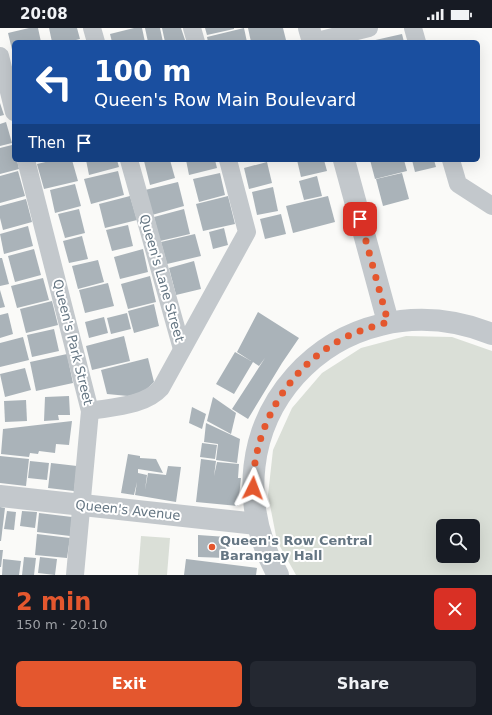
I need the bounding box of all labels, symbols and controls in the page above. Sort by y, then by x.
text: 20:08 [20,5,68,23]
text: 100 m [94,55,191,88]
icon: left [28,56,80,108]
text: Queen's Row Main Boulevard [94,89,356,110]
icon: arrive [73,132,95,154]
text: Then [28,134,65,152]
pin [343,202,377,236]
icon: arrive [349,208,371,230]
street label: Queen's Lane Street [137,212,187,344]
street label: Queen's Park Street [50,278,96,406]
position arrow [232,467,274,509]
street label: Queen's Avenue [75,497,181,523]
map controls [436,519,480,563]
button: search [436,519,480,563]
place label: Queen's Row Central Barangay Hall [220,533,372,563]
marker: Queen's Row Central Barangay Hall [207,542,217,552]
text: 2 min [16,588,91,616]
button: close [434,588,476,630]
text: 150 m · 20:10 [16,617,107,632]
button: Exit [16,661,242,707]
button: Share [250,661,476,707]

